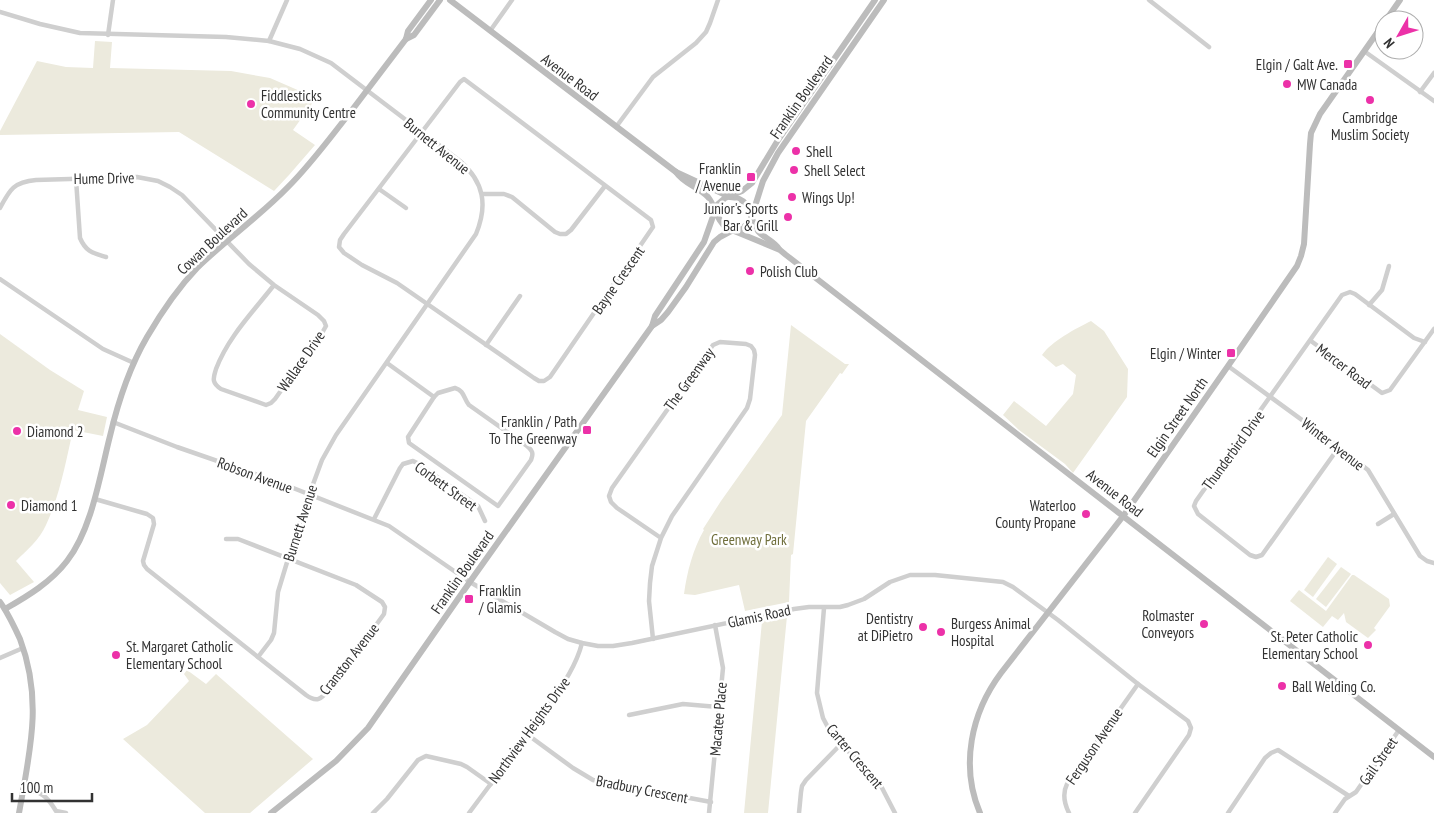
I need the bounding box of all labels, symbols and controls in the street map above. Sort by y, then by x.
north arrow [1374,10,1424,60]
text: N [1380,35,1398,52]
street label: Avenue Road [538,49,602,105]
street label: Franklin Boulevard [765,52,837,142]
place label: Elgin / Galt Ave. [1256,55,1338,74]
marker: Elgin / Galt Ave. [1342,58,1354,70]
place label: MW Canada [1297,75,1357,94]
marker: MW Canada [1281,78,1293,90]
place label: Fiddlesticks Community Centre [261,86,356,122]
marker: Cambridge Muslim Society [1364,94,1376,106]
marker: Fiddlesticks Community Centre [245,98,257,110]
place label: Cambridge Muslim Society [1331,108,1409,144]
street label: Burnett Avenue [400,114,474,178]
place label: Shell [806,142,833,161]
marker: Shell [790,145,802,157]
place label: Franklin / Avenue [695,159,741,195]
place label: Shell Select [804,161,865,180]
marker: Shell Select [788,164,800,176]
street label: Hume Drive [73,168,135,188]
marker: Franklin / Avenue [745,171,757,183]
place label: Wings Up! [802,188,855,207]
marker: Wings Up! [786,191,798,203]
place label: Junior's Sports Bar & Grill [703,199,778,235]
street label: Cowan Boulevard [173,204,251,278]
marker: Junior's Sports Bar & Grill [782,211,794,223]
street label: Bayne Crescent [588,242,648,318]
place label: Polish Club [760,262,818,281]
marker: Polish Club [744,265,756,277]
street label: Wallace Drive [273,327,329,395]
street label: Mercer Road [1313,339,1375,393]
street label: The Greenway [660,343,719,414]
place label: Elgin / Winter [1150,344,1222,363]
marker: Elgin / Winter [1225,347,1237,359]
street label: Elgin Street North [1142,373,1212,461]
street label: Thunderbird Drive [1198,406,1268,494]
place label: Franklin / Path To The Greenway [489,412,577,448]
street label: Winter Avenue [1298,413,1368,475]
place label: Diamond 2 [27,422,83,441]
marker: Franklin / Path To The Greenway [581,424,593,436]
marker: Diamond 2 [11,425,23,437]
street label: Robson Avenue [215,453,295,497]
street label: Corbett Street [411,457,481,515]
street label: Avenue Road [1083,465,1147,521]
street label: Burnett Avenue [279,482,321,564]
place label: Diamond 1 [21,496,77,515]
place label: Waterloo County Propane [995,496,1076,532]
marker: Diamond 1 [5,499,17,511]
marker: Waterloo County Propane [1080,508,1092,520]
street label: Franklin Boulevard [426,527,498,617]
park label: Greenway Park [711,530,787,549]
place label: Franklin / Glamis [478,581,522,617]
marker: Franklin / Glamis [463,593,475,605]
street label: Glamis Road [726,600,792,632]
place label: Rolmaster Conveyors [1141,606,1195,642]
place label: Dentistry at DiPietro [858,609,913,645]
place label: Burgess Animal Hospital [951,614,1031,650]
marker: Rolmaster Conveyors [1198,618,1210,630]
street label: Cranston Avenue [315,619,383,699]
marker: Dentistry at DiPietro [917,621,929,633]
marker: Burgess Animal Hospital [935,626,947,638]
place label: St. Peter Catholic Elementary School [1262,627,1359,663]
place label: St. Margaret Catholic Elementary School [126,637,234,673]
marker: St. Peter Catholic Elementary School [1362,639,1374,651]
marker: St. Margaret Catholic Elementary School [110,649,122,661]
street label: Northview Heights Drive [484,673,574,787]
place label: Ball Welding Co. [1292,677,1376,696]
marker: Ball Welding Co. [1276,680,1288,692]
street label: Macatee Place [705,681,731,757]
street label: Ferguson Avenue [1061,704,1127,788]
street label: Carter Crescent [822,720,888,792]
street label: Gail Street [1355,733,1401,789]
scale bar [12,770,92,802]
street label: Bradbury Crescent [594,771,690,807]
text: 100 m [20,778,53,797]

